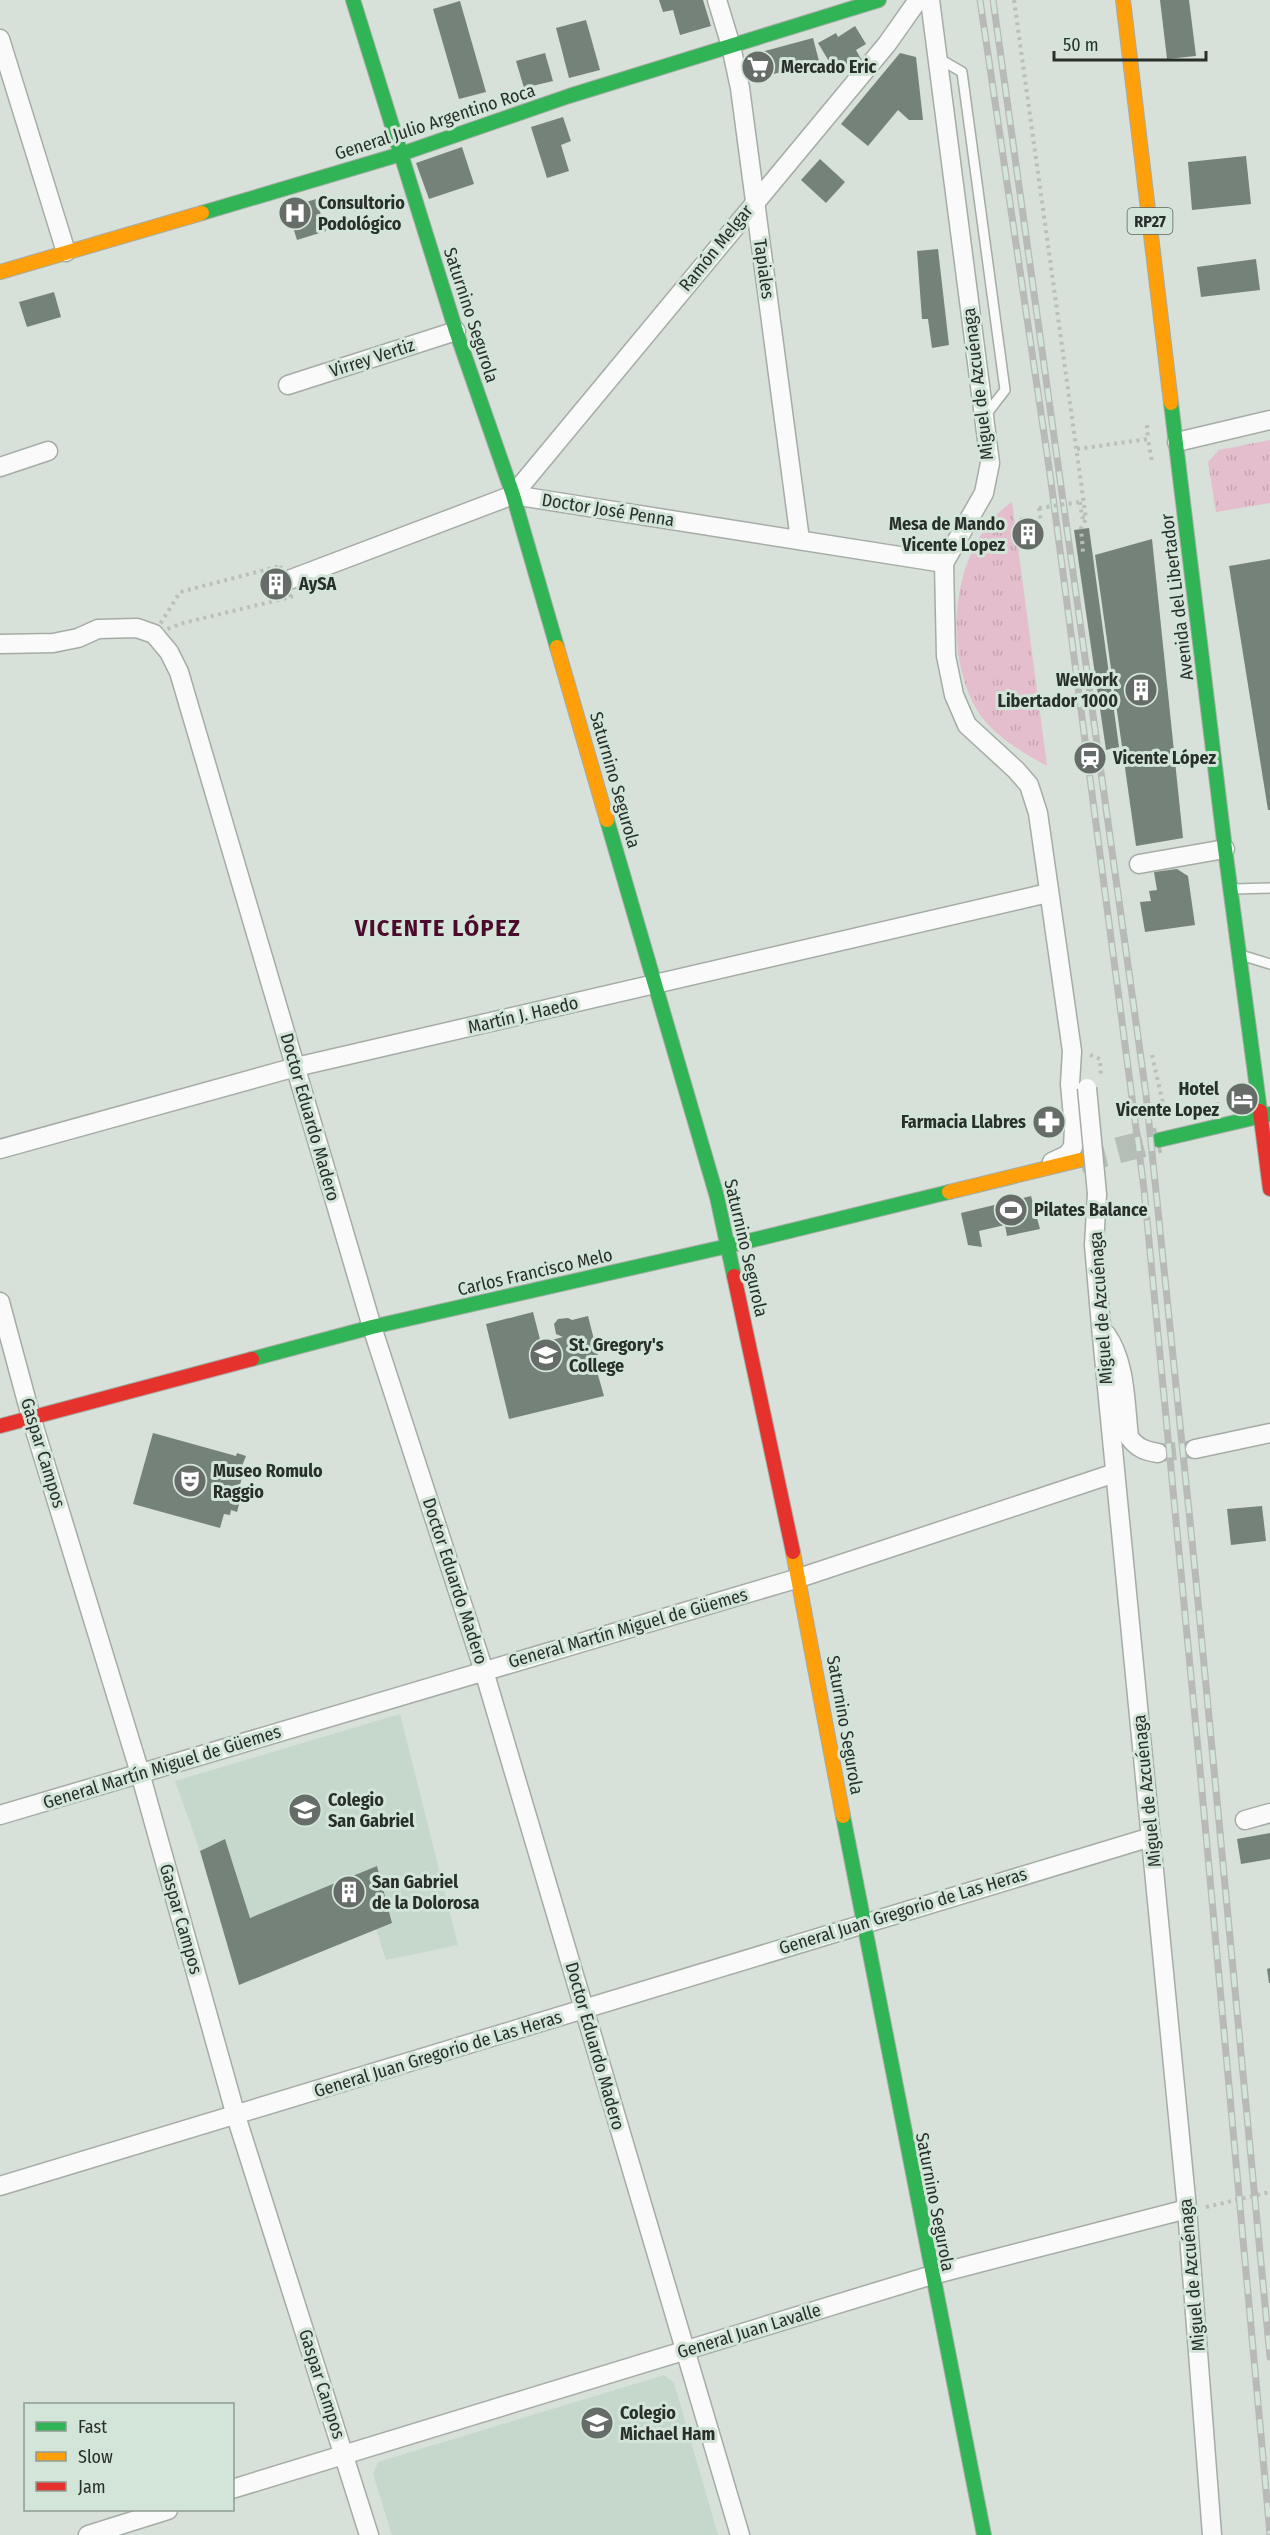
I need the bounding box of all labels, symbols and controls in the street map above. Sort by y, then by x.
scale bar [1054,24,1206,62]
text: 50 m [1063,34,1099,56]
supermarket icon: Mercado Eric [740,49,776,85]
place label: Mercado Eric [781,56,877,78]
street label: General Julio Argentino Roca [332,79,538,165]
place label: Consultorio Podológico [318,192,405,235]
hospital icon: Consultorio Podológico [277,195,313,231]
street label: Ramón Melgar [674,200,758,296]
road number: RP27 [1128,208,1172,234]
street label: Tapiales [749,238,779,301]
street label: Saturnino Segurola [439,245,503,386]
street label: Miguel de Azcuénaga [958,307,998,461]
street label: Virrey Vertiz [327,334,417,382]
street label: Doctor José Penna [540,489,676,531]
street label: Avenida del Libertador [1156,512,1198,682]
place label: Mesa de Mando Vicente Lopez [889,513,1005,556]
building icon: Mesa de Mando Vicente Lopez [1010,516,1046,552]
building icon: AySA [258,566,294,602]
place label: AySA [298,573,337,595]
place label: WeWork Libertador 1000 [998,669,1119,712]
building icon: WeWork Libertador 1000 [1123,672,1159,708]
street label: Saturnino Segurola [585,709,645,851]
station icon: Vicente López [1072,740,1108,776]
place label: Vicente López [1112,747,1216,769]
district label: VICENTE LÓPEZ [354,914,521,942]
street label: Martín J. Haedo [466,992,580,1038]
street label: Doctor Eduardo Madero [275,1030,345,1204]
place label: Hotel Vicente Lopez [1115,1078,1219,1121]
hotel icon: Hotel Vicente Lopez [1224,1081,1260,1117]
pharmacy icon: Farmacia Llabres [1031,1104,1067,1140]
place label: Farmacia Llabres [901,1111,1026,1133]
street label: Saturnino Segurola [719,1177,773,1319]
sports icon: Pilates Balance [993,1192,1029,1228]
place label: Pilates Balance [1034,1199,1148,1221]
street label: Miguel de Azcuénaga [1085,1231,1117,1385]
street label: Carlos Francisco Melo [455,1243,615,1301]
place label: St. Gregory's College [569,1334,664,1377]
school or university icon: St. Gregory's College [528,1337,564,1373]
street label: Gaspar Campos [16,1395,70,1511]
place label: Museo Romulo Raggio [213,1460,323,1503]
theatre icon: Museo Romulo Raggio [172,1463,208,1499]
street label: Doctor Eduardo Madero [418,1495,492,1667]
street label: General Martín Miguel de Güemes [506,1583,750,1673]
street label: Saturnino Segurola [822,1654,868,1796]
street label: Miguel de Azcuénaga [1128,1714,1166,1868]
street label: General Martín Miguel de Güemes [40,1720,284,1814]
place label: Colegio San Gabriel [328,1789,414,1832]
school or university icon: Colegio San Gabriel [287,1792,323,1828]
street label: Gaspar Campos [155,1861,207,1977]
street label: General Juan Gregorio de Las Heras [776,1863,1030,1959]
place label: San Gabriel de la Dolorosa [372,1871,479,1914]
building icon: San Gabriel de la Dolorosa [331,1874,367,1910]
street label: Doctor Eduardo Madero [560,1959,630,2133]
street label: General Juan Gregorio de Las Heras [311,2006,565,2102]
street label: Saturnino Segurola [911,2131,959,2273]
street label: Miguel de Azcuénaga [1174,2198,1210,2352]
street label: General Juan Lavalle [675,2299,824,2363]
street label: Gaspar Campos [294,2326,350,2442]
place label: Colegio Michael Ham [620,2402,715,2445]
legend [24,2403,234,2511]
school or university icon: Colegio Michael Ham [579,2405,615,2441]
text: Fast [78,2416,107,2438]
text: Slow [78,2446,113,2468]
text: Jam [78,2476,106,2498]

